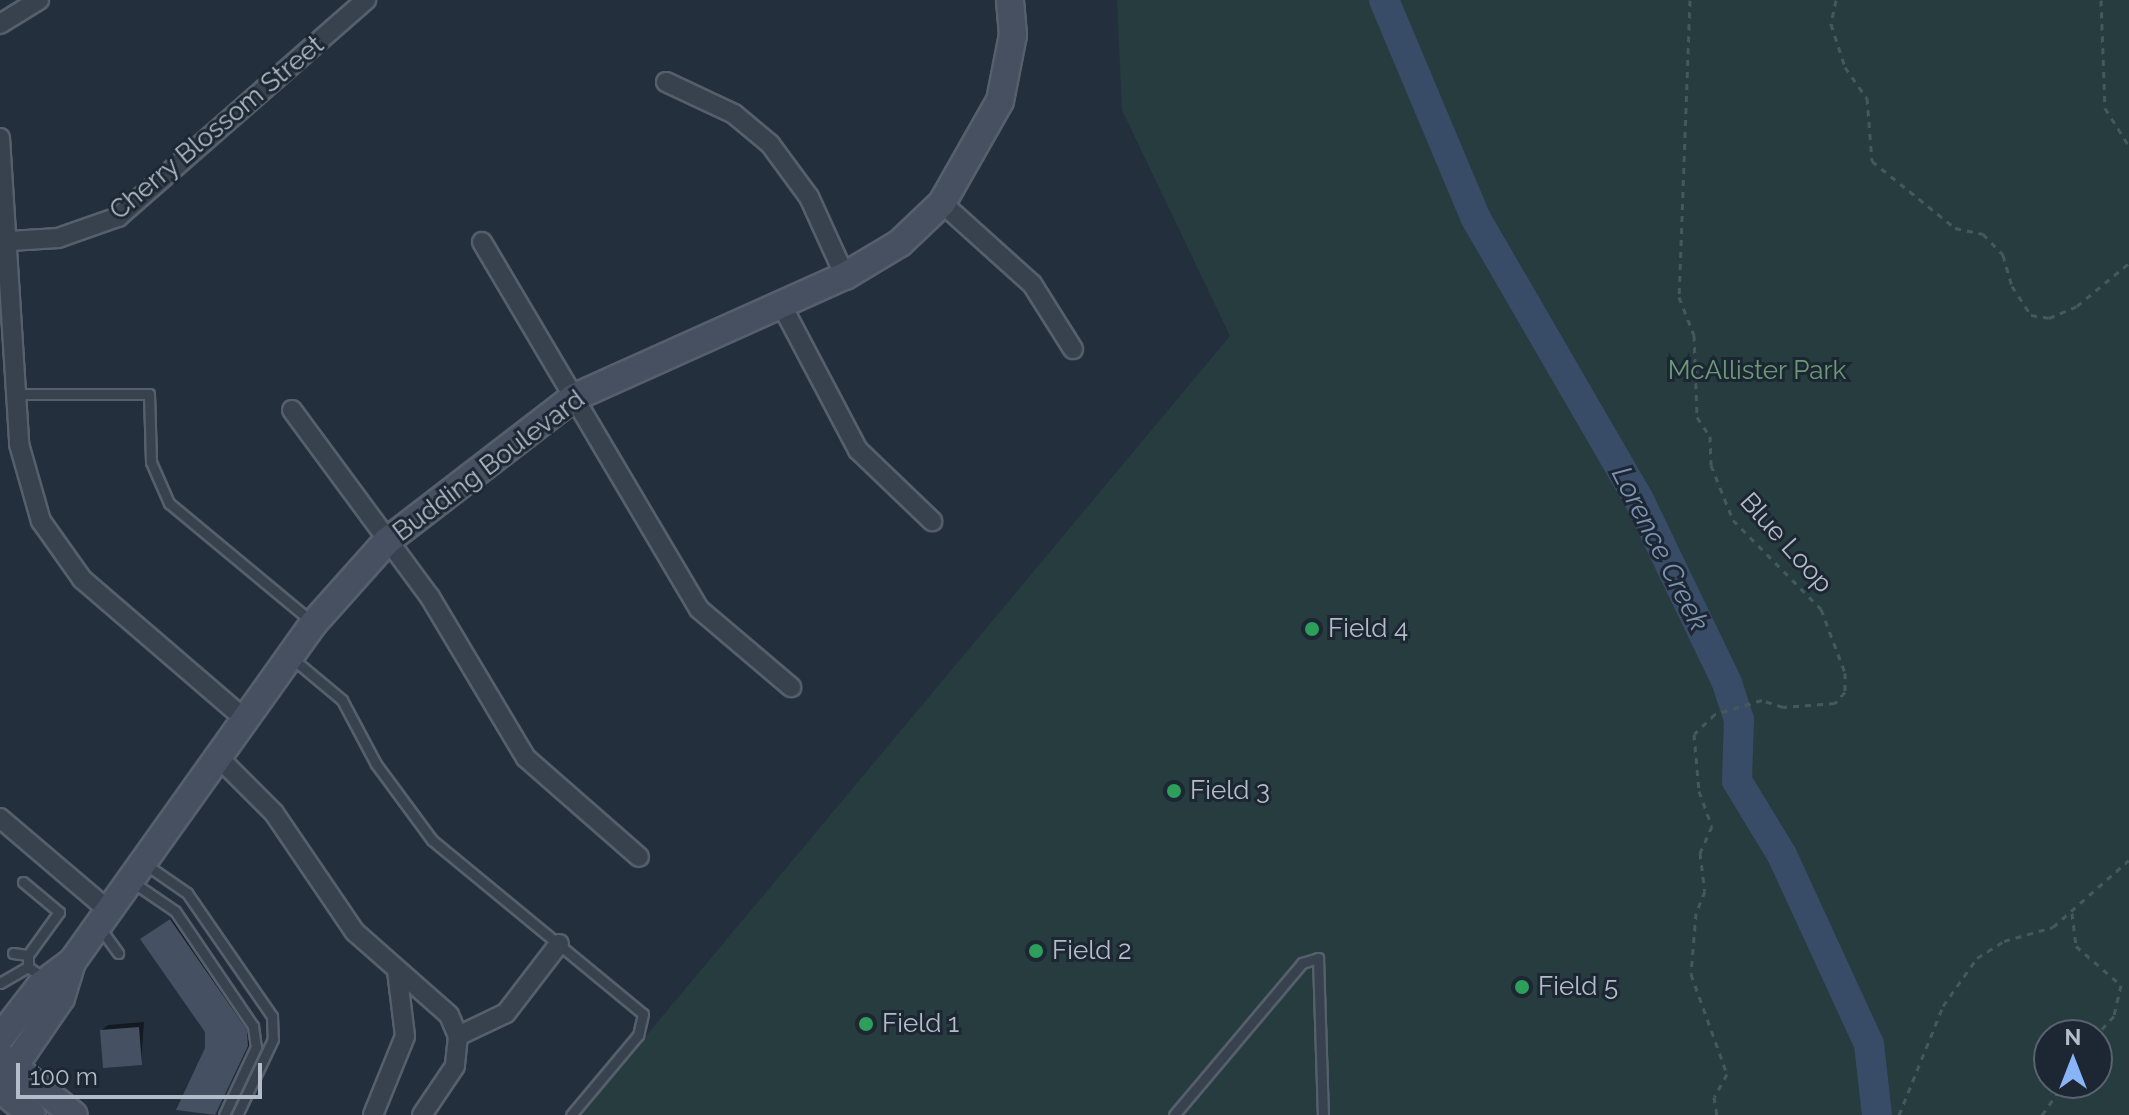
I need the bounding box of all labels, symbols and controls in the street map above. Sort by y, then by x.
street label: Cherry Blossom Street [103,29,331,227]
park label: McAllister Park [1667,355,1847,387]
street label: Budding Boulevard [387,384,591,548]
water label: Lorence Creek [1604,461,1716,637]
street label: Blue Loop [1733,487,1839,599]
place label: Field 4 [1328,613,1408,645]
marker: Field 4 [1303,620,1321,638]
place label: Field 3 [1190,775,1270,807]
marker: Field 3 [1165,782,1183,800]
place label: Field 2 [1052,935,1132,967]
marker: Field 2 [1027,942,1045,960]
place label: Field 5 [1538,971,1618,1003]
marker: Field 5 [1513,978,1531,996]
place label: Field 1 [882,1008,959,1040]
marker: Field 1 [857,1015,875,1033]
north arrow [2033,1019,2113,1099]
text: N [2065,1024,2081,1050]
scale bar [20,1047,266,1097]
text: 100 m [30,1062,98,1091]

